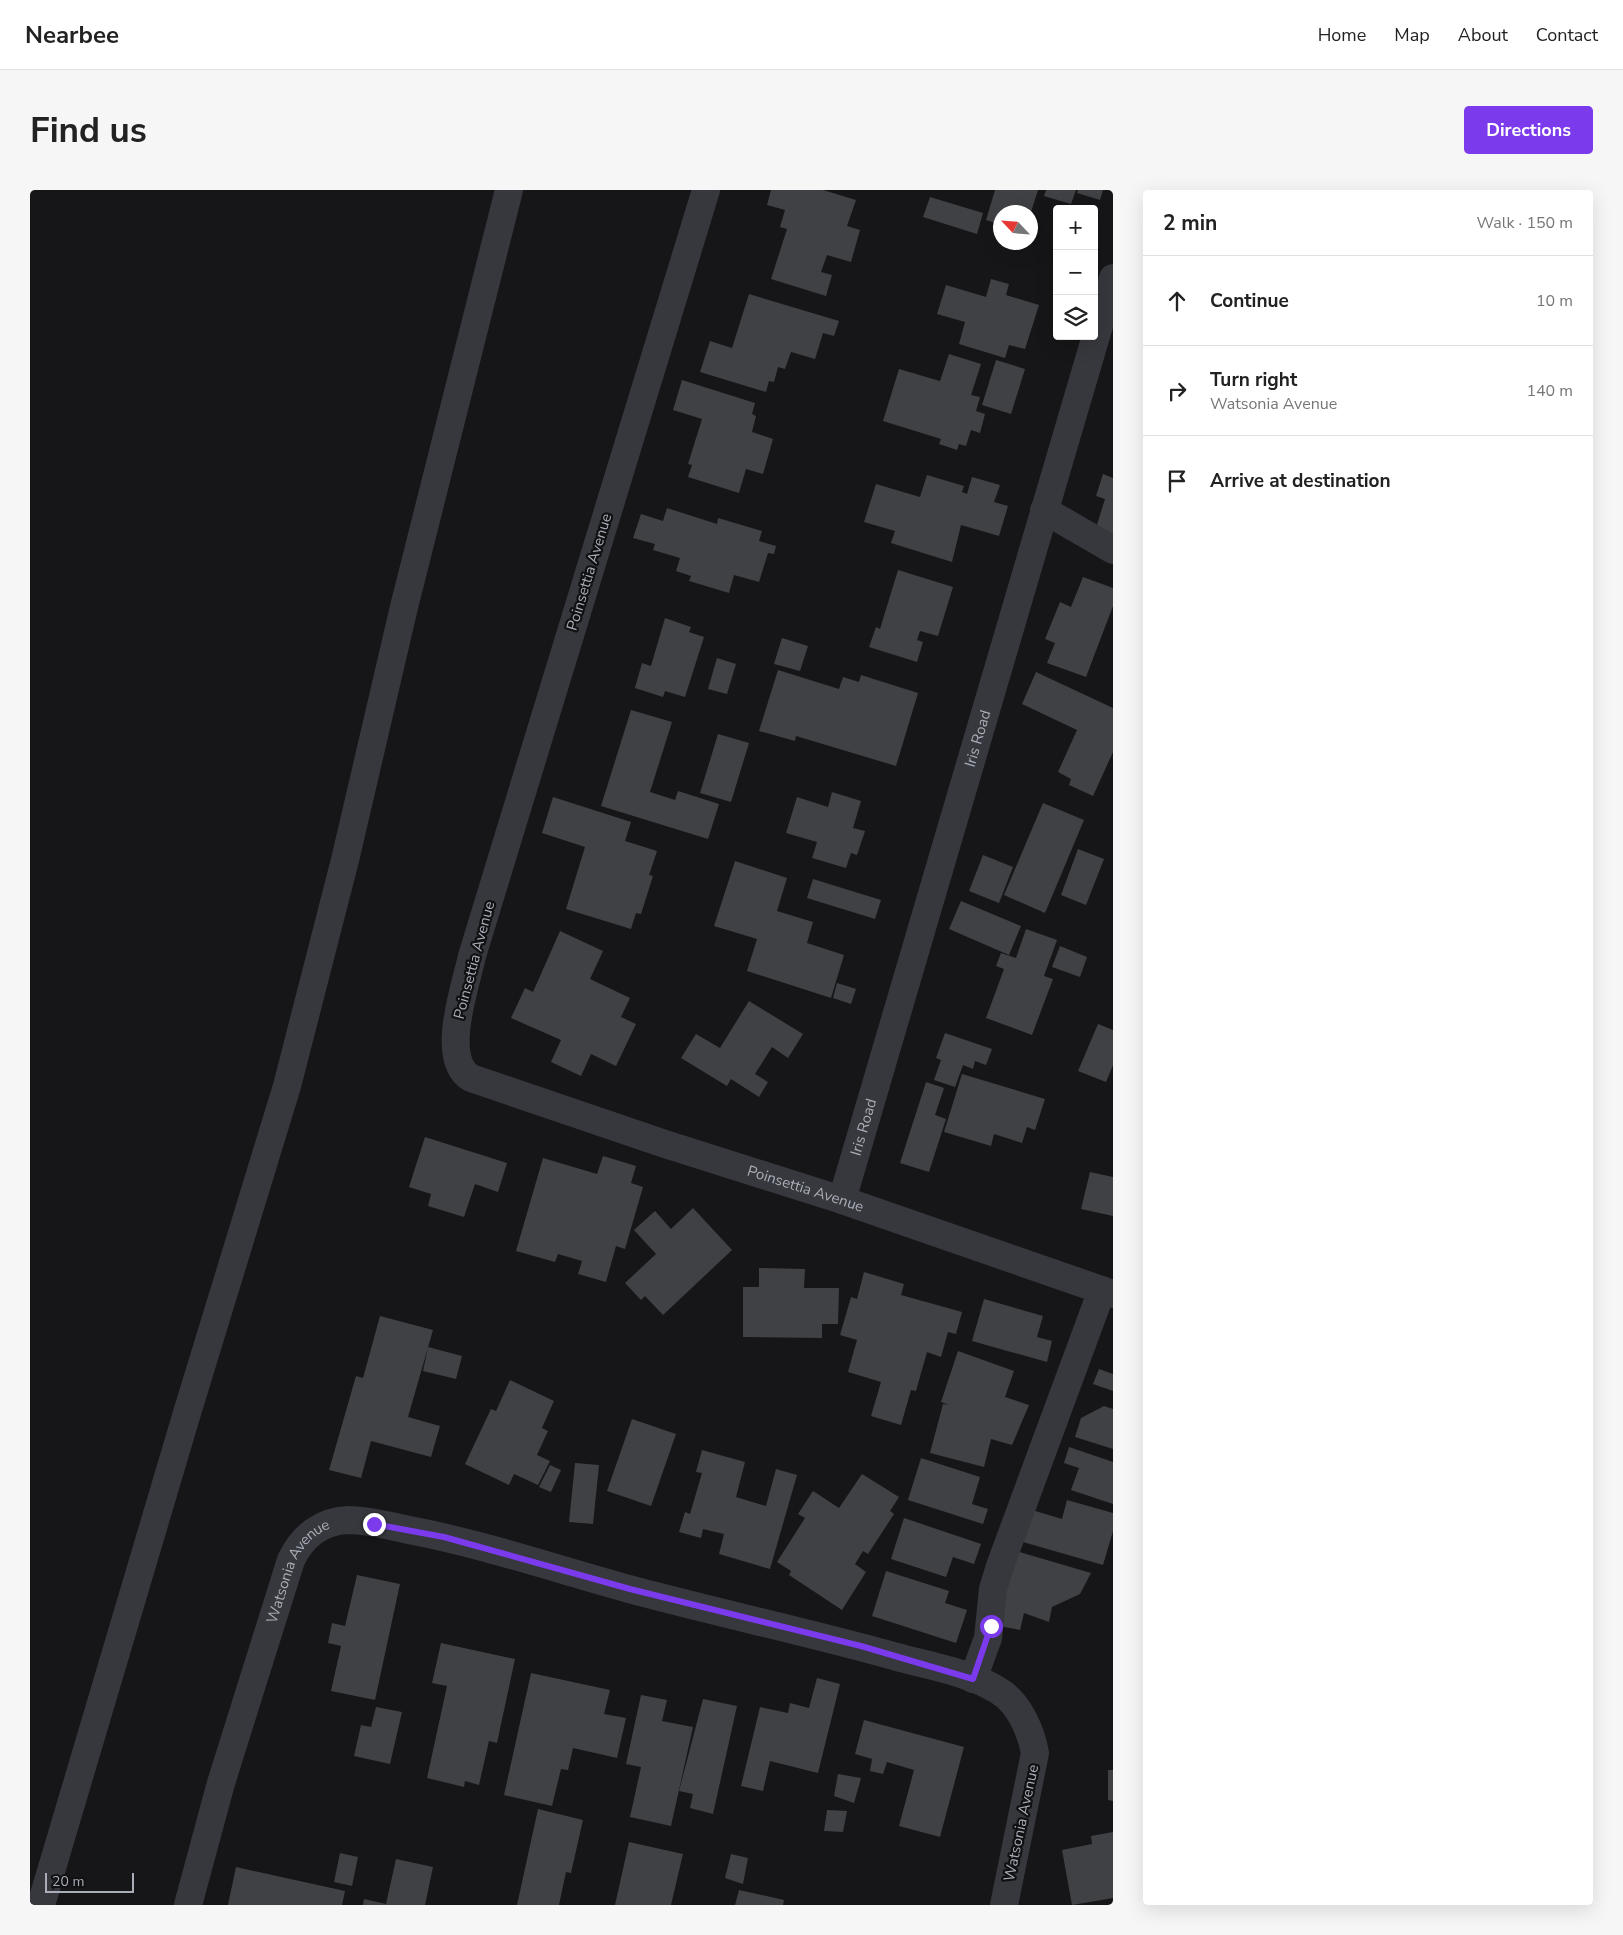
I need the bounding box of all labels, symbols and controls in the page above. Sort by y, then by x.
text: Nearbee [25,19,119,51]
text: Home [1318,23,1366,47]
text: Map [1394,23,1430,47]
text: About [1458,23,1508,47]
text: Contact [1536,23,1598,47]
button: Directions [1464,106,1593,154]
text: Find us [30,107,147,154]
north arrow [993,205,1038,250]
map controls [1053,205,1098,340]
button: + [1053,205,1098,250]
text: 2 min [1163,209,1217,237]
text: Walk · 150 m [1477,212,1573,234]
button: − [1053,250,1098,295]
icon: ahead [1163,287,1191,315]
text: Continue [1210,288,1289,314]
text: 10 m [1536,290,1573,312]
button: layers [1053,295,1098,340]
text: Turn right [1210,367,1297,393]
icon: right [1163,377,1191,405]
text: 140 m [1526,380,1573,402]
text: Watsonia Avenue [1210,393,1337,415]
icon: arrive [1163,467,1191,495]
text: Arrive at destination [1210,468,1391,494]
street label: Poinsettia Avenue [562,511,616,633]
street label: Iris Road [960,708,996,770]
street label: Poinsettia Avenue [449,899,499,1021]
street label: Iris Road [846,1096,881,1158]
street label: Poinsettia Avenue [745,1161,867,1217]
route end [363,1513,386,1536]
street label: Watsonia Avenue [262,1514,333,1626]
route start [980,1615,1003,1638]
street label: Watsonia Avenue [999,1763,1043,1883]
scale bar [45,1870,134,1893]
text: 20 m [52,1872,84,1891]

